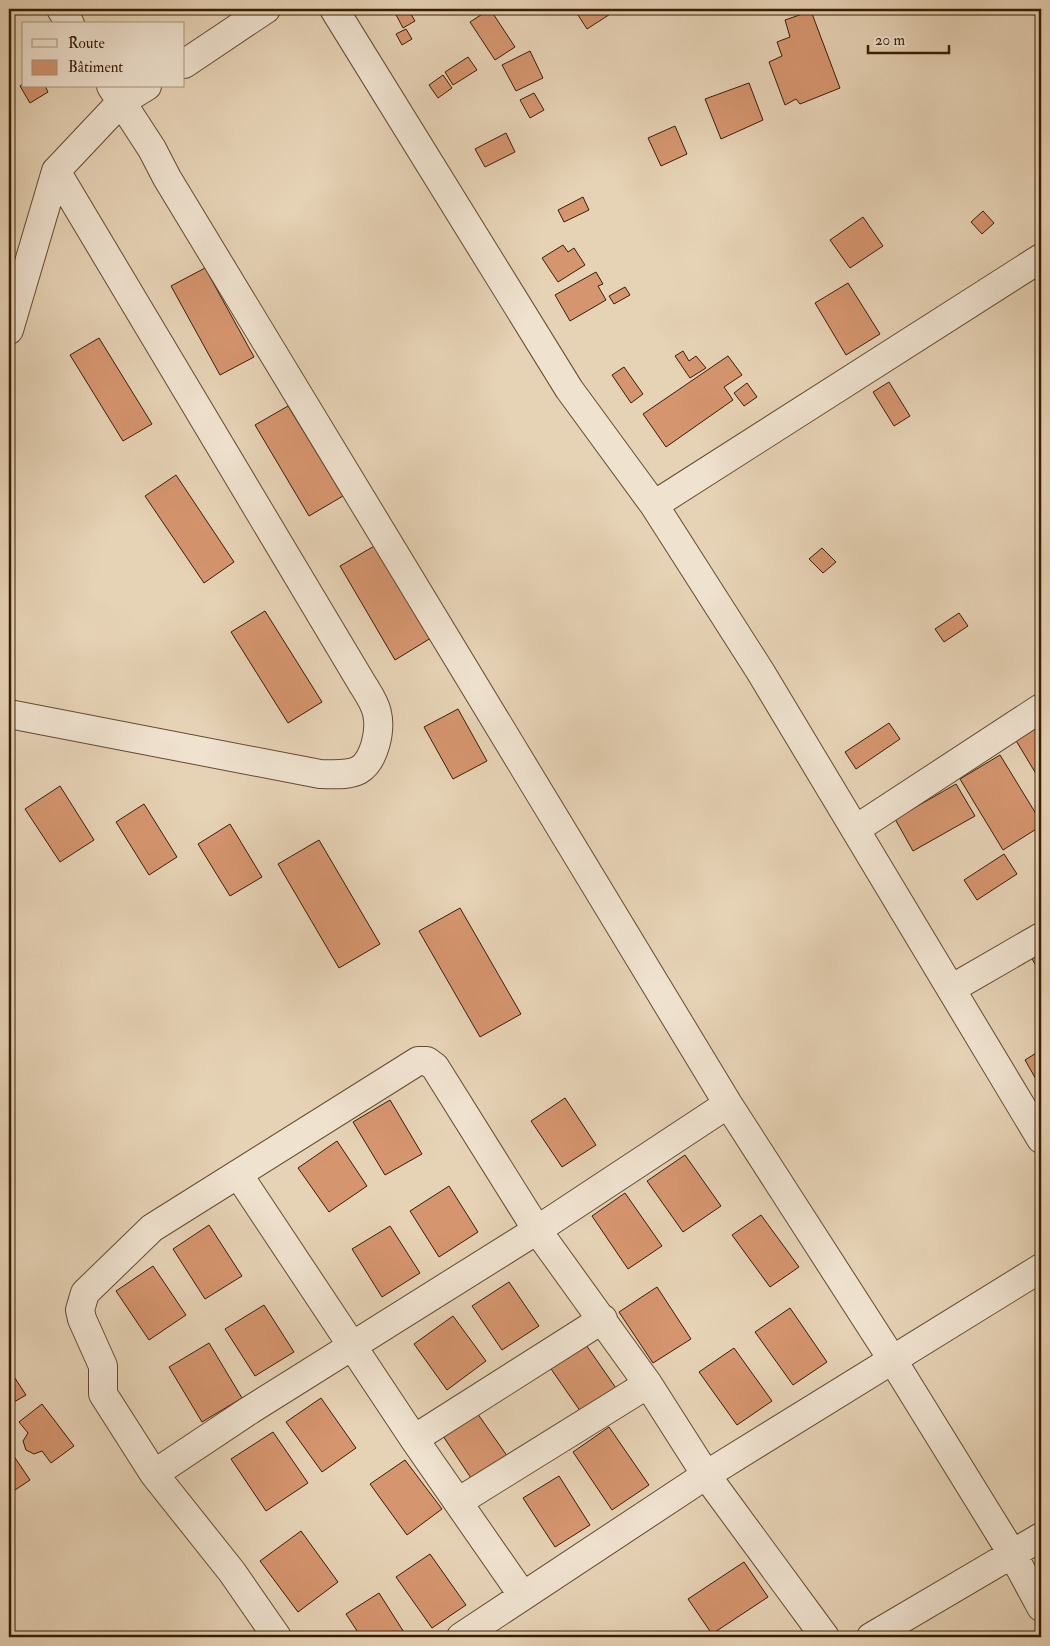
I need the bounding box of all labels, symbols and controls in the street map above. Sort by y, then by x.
legend [22,22,185,88]
scale bar [868,22,949,54]
text: 20 m [875,31,905,50]
text: Route [68,34,105,53]
text: Bâtiment [68,58,123,77]

